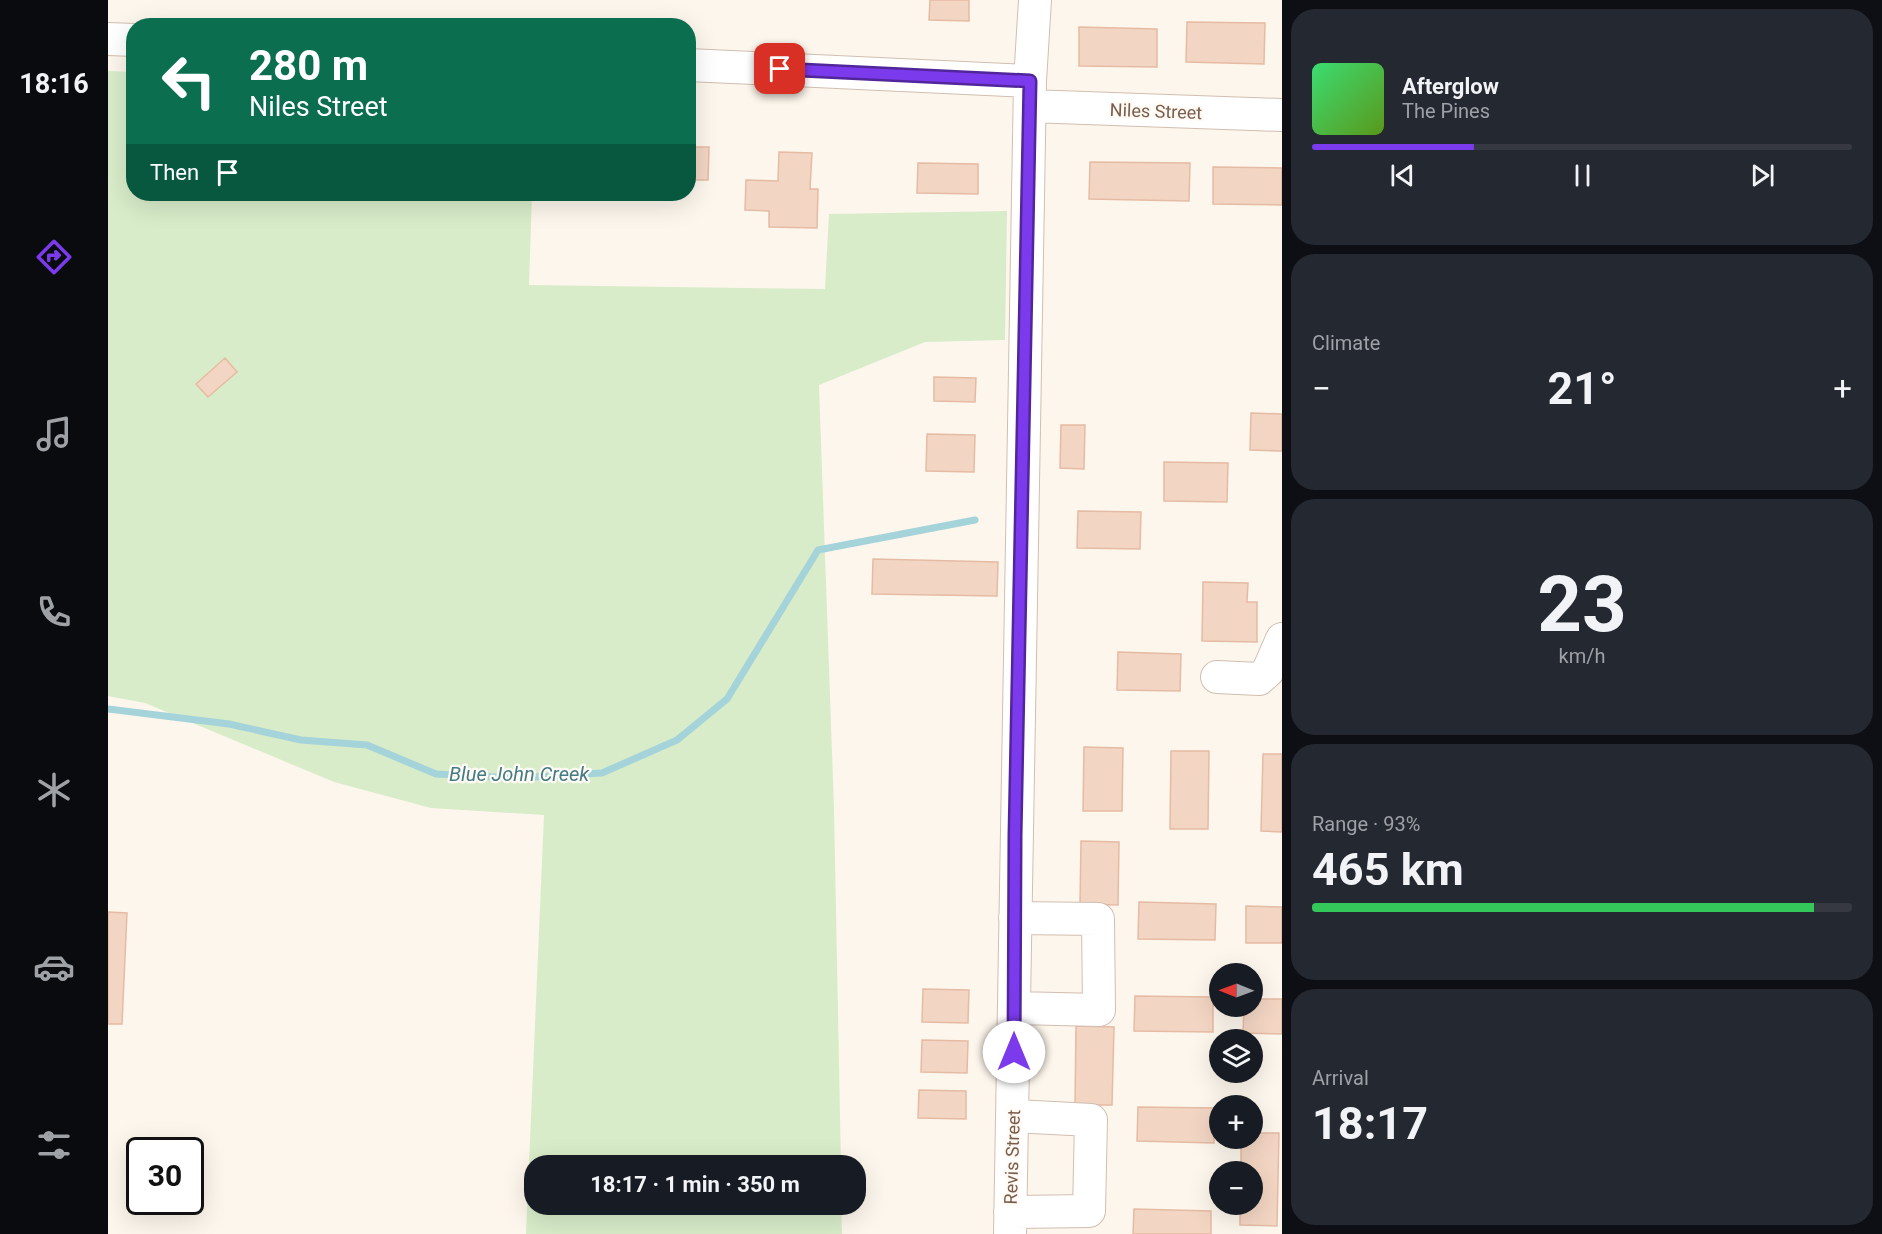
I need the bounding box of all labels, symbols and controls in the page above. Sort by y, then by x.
text: 280 m [249,41,368,90]
icon: left [150,42,228,120]
pin [754,43,805,94]
icon: arrive [763,52,796,85]
text: 18:16 [19,68,89,100]
text: Afterglow [1402,74,1499,99]
text: Niles Street [249,91,388,123]
street label: Niles Street [1109,99,1203,123]
text: The Pines [1402,99,1490,123]
icon: arrive [211,156,244,189]
icon: previous [1386,159,1419,192]
icon: pause [1566,159,1599,192]
icon: next [1746,159,1779,192]
text: Then [150,160,199,185]
icon: directions [33,236,75,278]
text: Climate [1312,331,1380,355]
text: 21° [1547,362,1617,415]
text: − [1312,369,1331,408]
text: + [1833,369,1852,408]
icon: music [33,413,75,455]
text: 23 [1537,559,1627,650]
icon: phone [33,591,75,633]
text: km/h [1559,644,1605,668]
water label: Blue John Creek [449,762,590,786]
icon: climate [33,769,75,811]
text: Range · 93% [1312,812,1420,836]
text: 465 km [1312,843,1464,896]
icon: car [33,946,75,988]
north arrow [1209,963,1263,1017]
map controls [1209,963,1263,1215]
position arrow [982,1020,1046,1084]
button: layers [1209,1029,1263,1083]
text: Arrival [1312,1066,1369,1090]
button: + [1209,1095,1263,1149]
text: 18:17 [1312,1097,1428,1150]
street label: Revis Street [1000,1109,1024,1205]
icon: filters [33,1124,75,1166]
speed limit sign: 30 [126,1137,204,1215]
button: − [1209,1161,1263,1215]
text: 18:17 · 1 min · 350 m [590,1172,800,1197]

